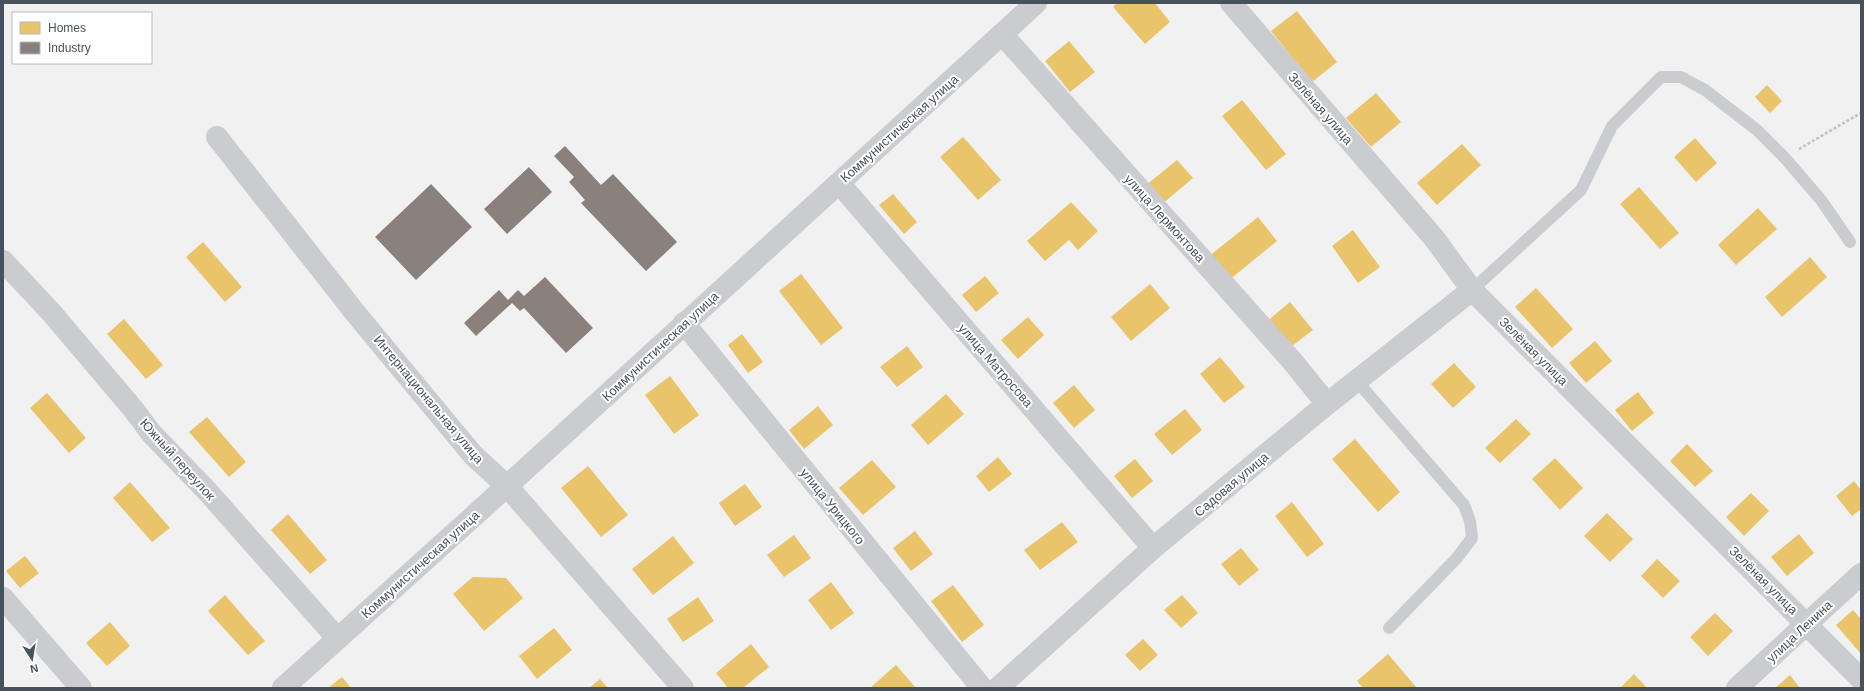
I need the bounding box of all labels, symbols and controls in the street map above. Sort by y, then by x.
legend [12,12,152,64]
text: Homes [48,21,86,35]
text: Industry [48,41,91,55]
street label: Зелёная улица [1285,69,1356,148]
street label: Коммунистическая улица [837,71,962,185]
street label: улица Лермонтова [1121,171,1208,266]
street label: Коммунистическая улица [599,288,722,404]
street label: Зелёная улица [1496,314,1571,389]
street label: улица Матросова [955,321,1036,411]
street label: Интернациональная улица [371,332,487,467]
street label: Южный переулок [137,415,218,503]
street label: Садовая улица [1191,449,1272,520]
street label: улица Урицкого [797,465,868,547]
street label: Коммунистическая улица [358,507,483,621]
street label: Зелёная улица [1726,543,1801,618]
street label: улица Ленина [1764,597,1836,665]
north arrow [12,639,52,679]
text: N [29,662,39,675]

